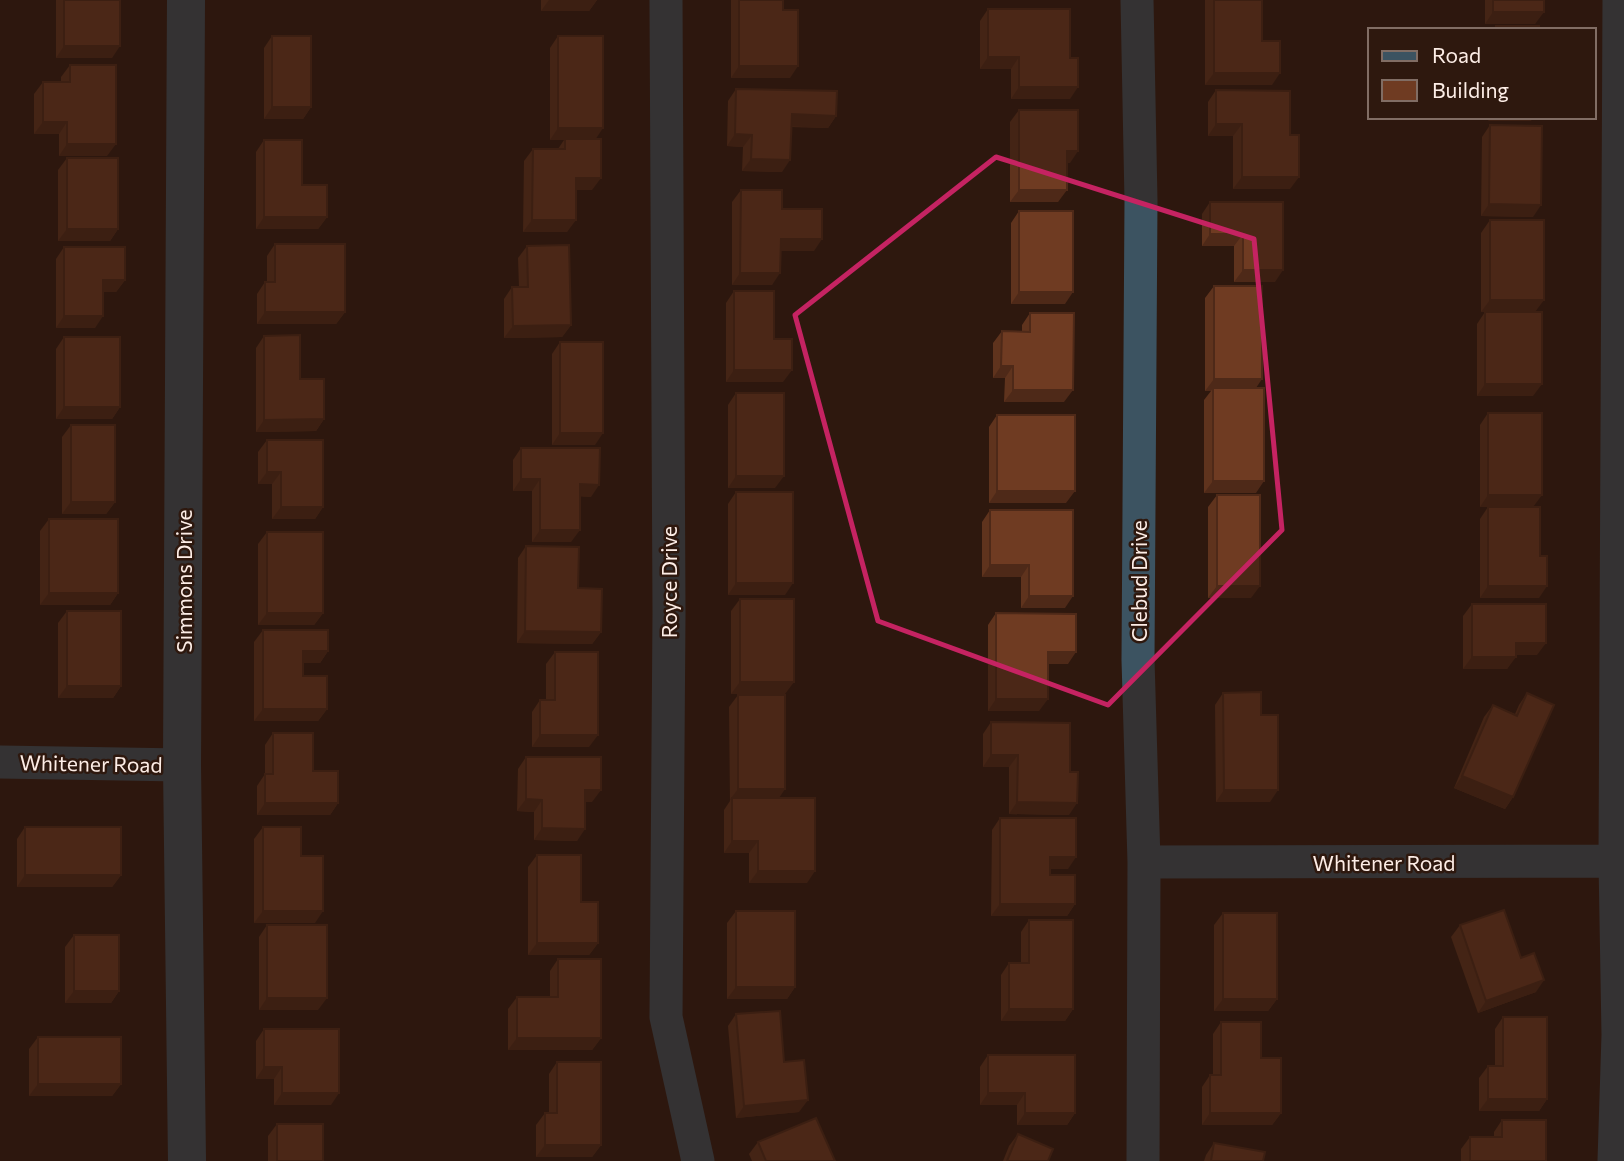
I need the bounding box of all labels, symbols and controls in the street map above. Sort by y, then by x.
legend [1368,28,1596,119]
text: Road [1432,42,1481,67]
text: Building [1432,77,1509,102]
street label: Simmons Drive [171,509,196,653]
street label: Clebud Drive [1126,520,1151,642]
street label: Royce Drive [656,526,681,638]
street label: Whitener Road [19,749,163,777]
street label: Whitener Road [1313,850,1455,875]

